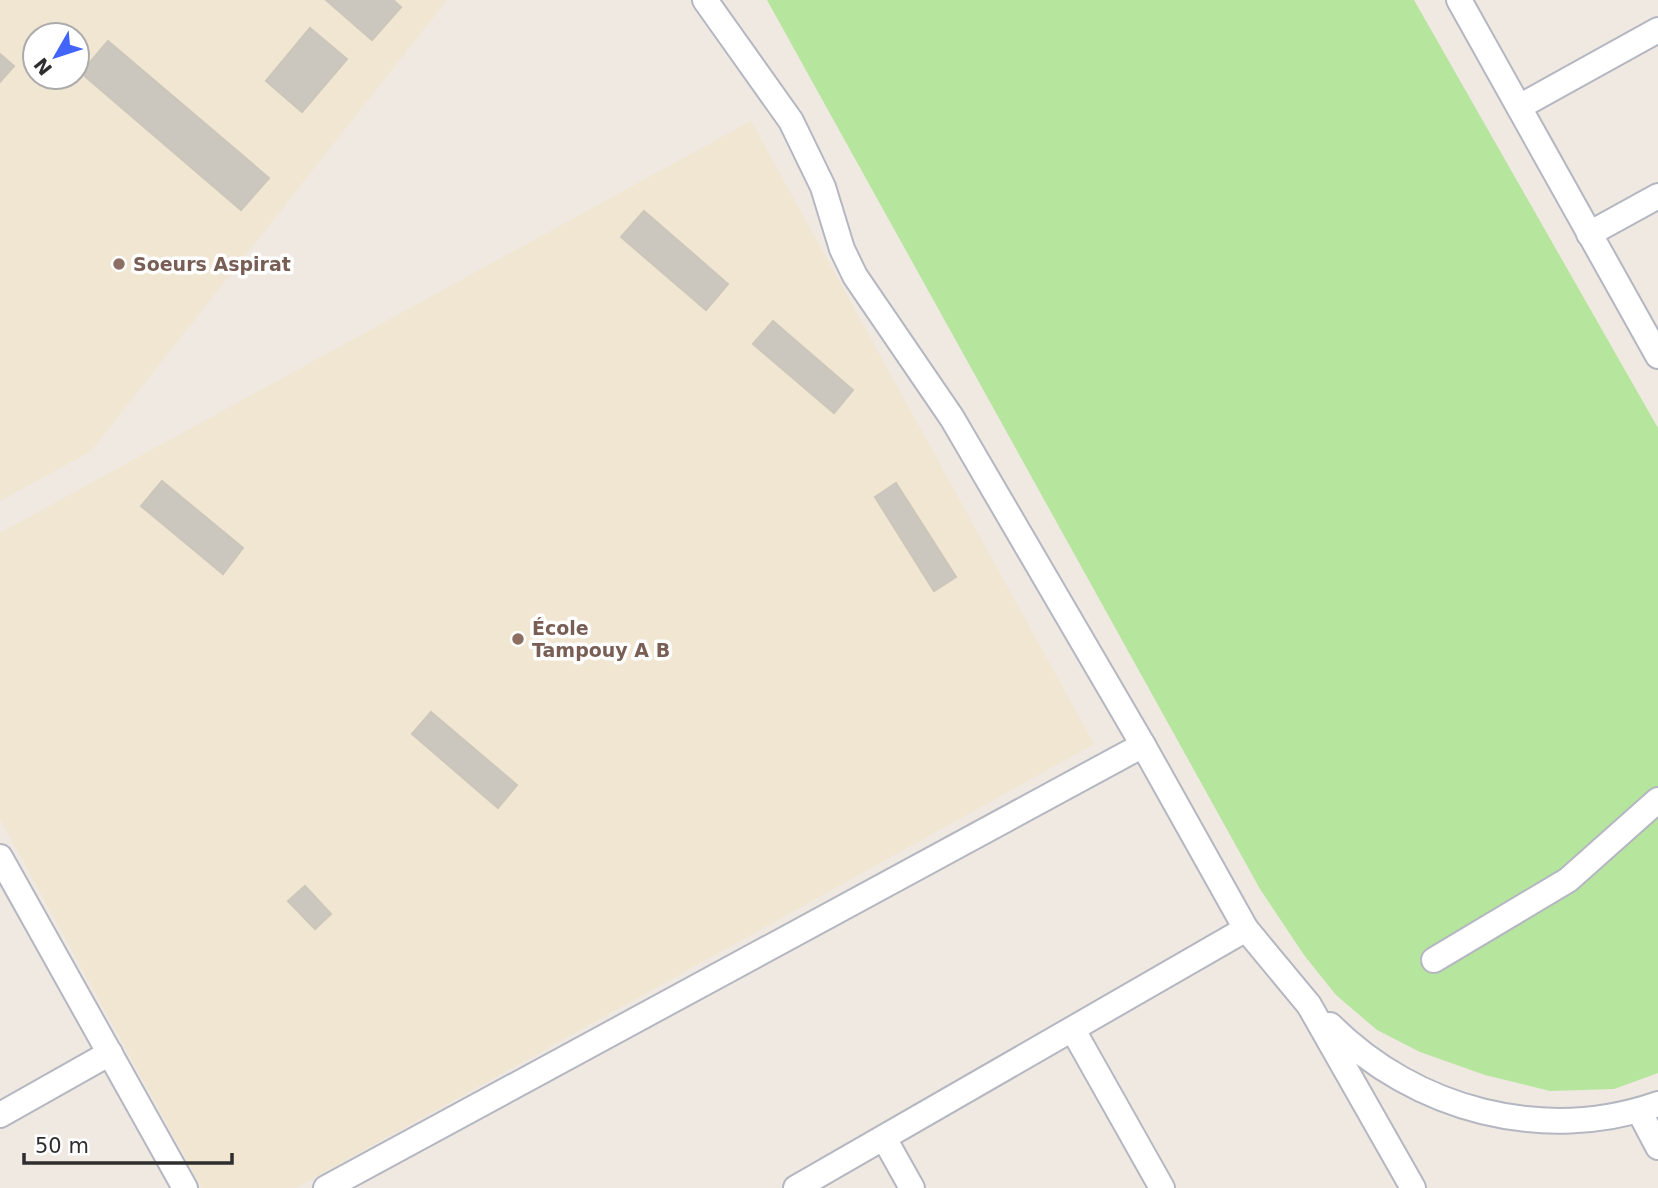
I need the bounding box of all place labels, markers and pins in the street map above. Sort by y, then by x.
place label: Soeurs Aspirat [133,253,291,275]
marker: Soeurs Aspirat [111,256,127,272]
place label: École Tampouy A B [532,617,670,661]
marker: École Tampouy A B [510,631,526,647]

